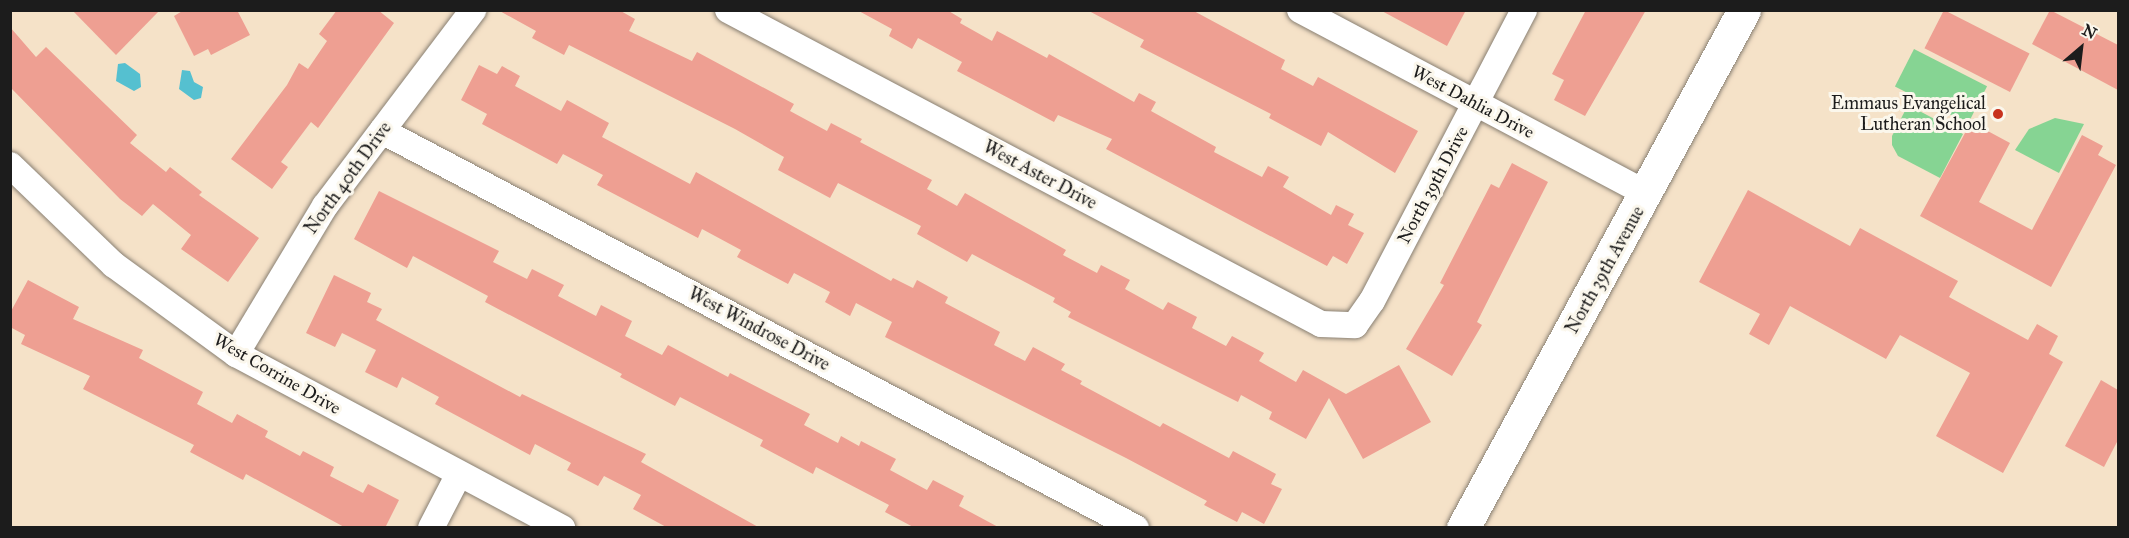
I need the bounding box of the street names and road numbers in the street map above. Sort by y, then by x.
street label: West Dahlia Drive [1408,61,1538,143]
street label: North 40th Drive [300,118,396,238]
street label: North 39th Drive [1393,123,1473,247]
street label: West Aster Drive [980,136,1100,214]
street label: North 39th Avenue [1561,203,1649,337]
street label: West Windrose Drive [685,283,833,375]
street label: West Corrine Drive [210,329,344,419]

